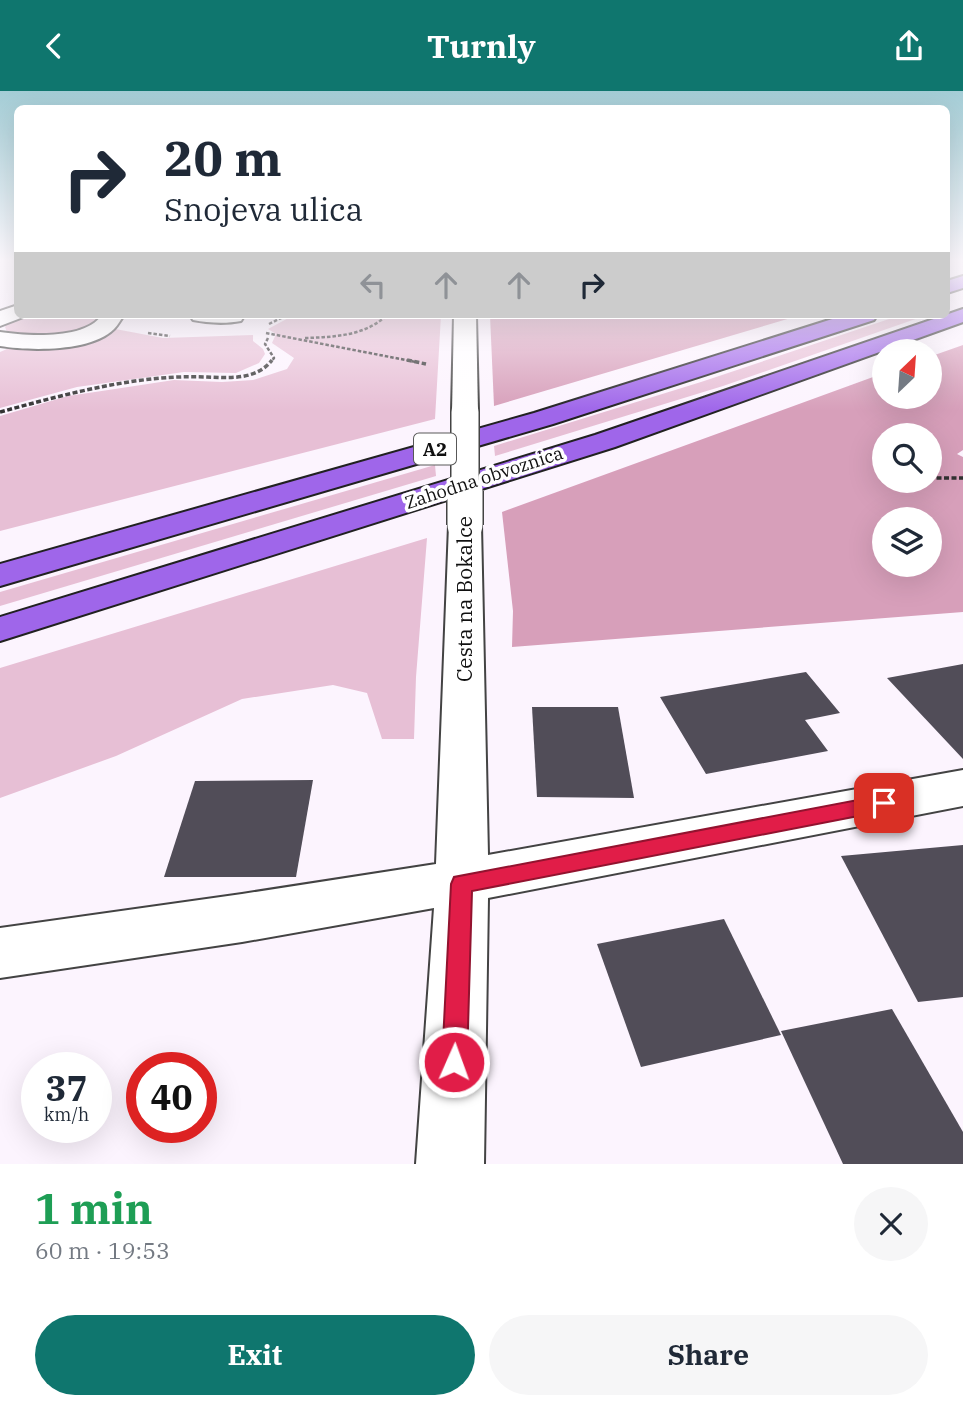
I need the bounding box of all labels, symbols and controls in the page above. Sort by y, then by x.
text: Turnly [427,25,536,67]
icon: back [35,27,73,65]
icon: share [890,27,928,65]
text: 20 m [164,126,282,189]
icon: right [49,133,140,224]
text: Snojeva ulica [164,188,363,230]
icon: left [354,266,392,304]
icon: ahead [427,266,465,304]
icon: ahead [500,266,538,304]
icon: right [573,266,611,304]
north arrow [872,339,942,409]
map controls [872,339,942,577]
button: search [872,423,942,493]
road number: A2 [414,433,456,465]
street label: Zahodna obvoznica [402,441,566,514]
button: layers [872,507,942,577]
street label: Cesta na Bokalce [450,516,478,682]
pin [854,773,914,833]
icon: arrive [865,784,903,822]
position arrow [417,1025,491,1099]
speed limit sign: 40 [126,1052,217,1143]
text: 37 [45,1065,88,1111]
text: km/h [44,1103,89,1126]
text: 1 min [35,1181,153,1236]
button: close [854,1187,928,1261]
text: 60 m · 19:53 [35,1235,170,1265]
button: Exit [35,1315,475,1395]
button: Share [489,1315,928,1395]

